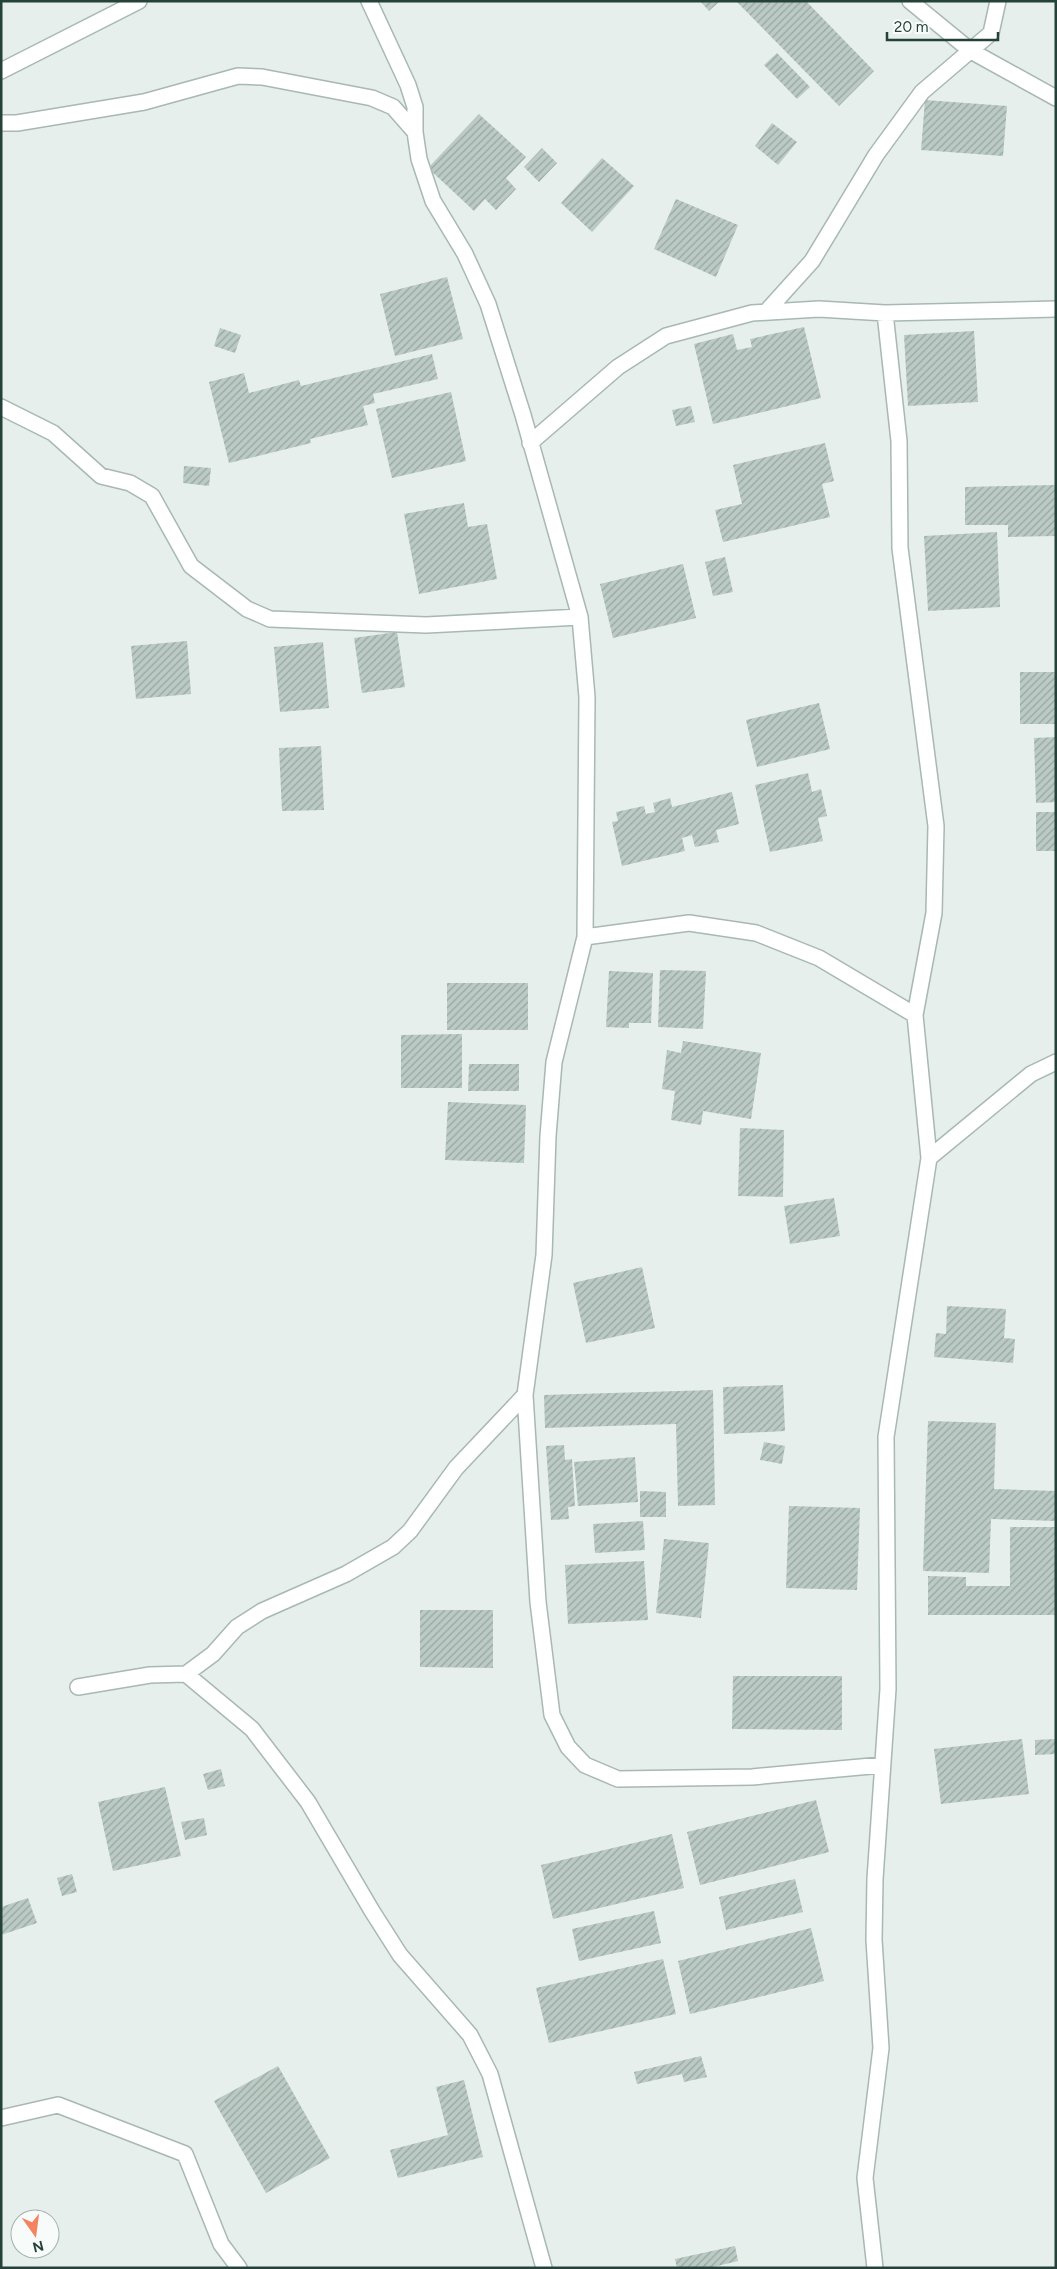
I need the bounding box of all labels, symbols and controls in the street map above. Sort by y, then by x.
scale bar [887,10,998,42]
text: 20 m [894,18,928,36]
north arrow [10,2209,60,2259]
text: N [31,2237,45,2256]

